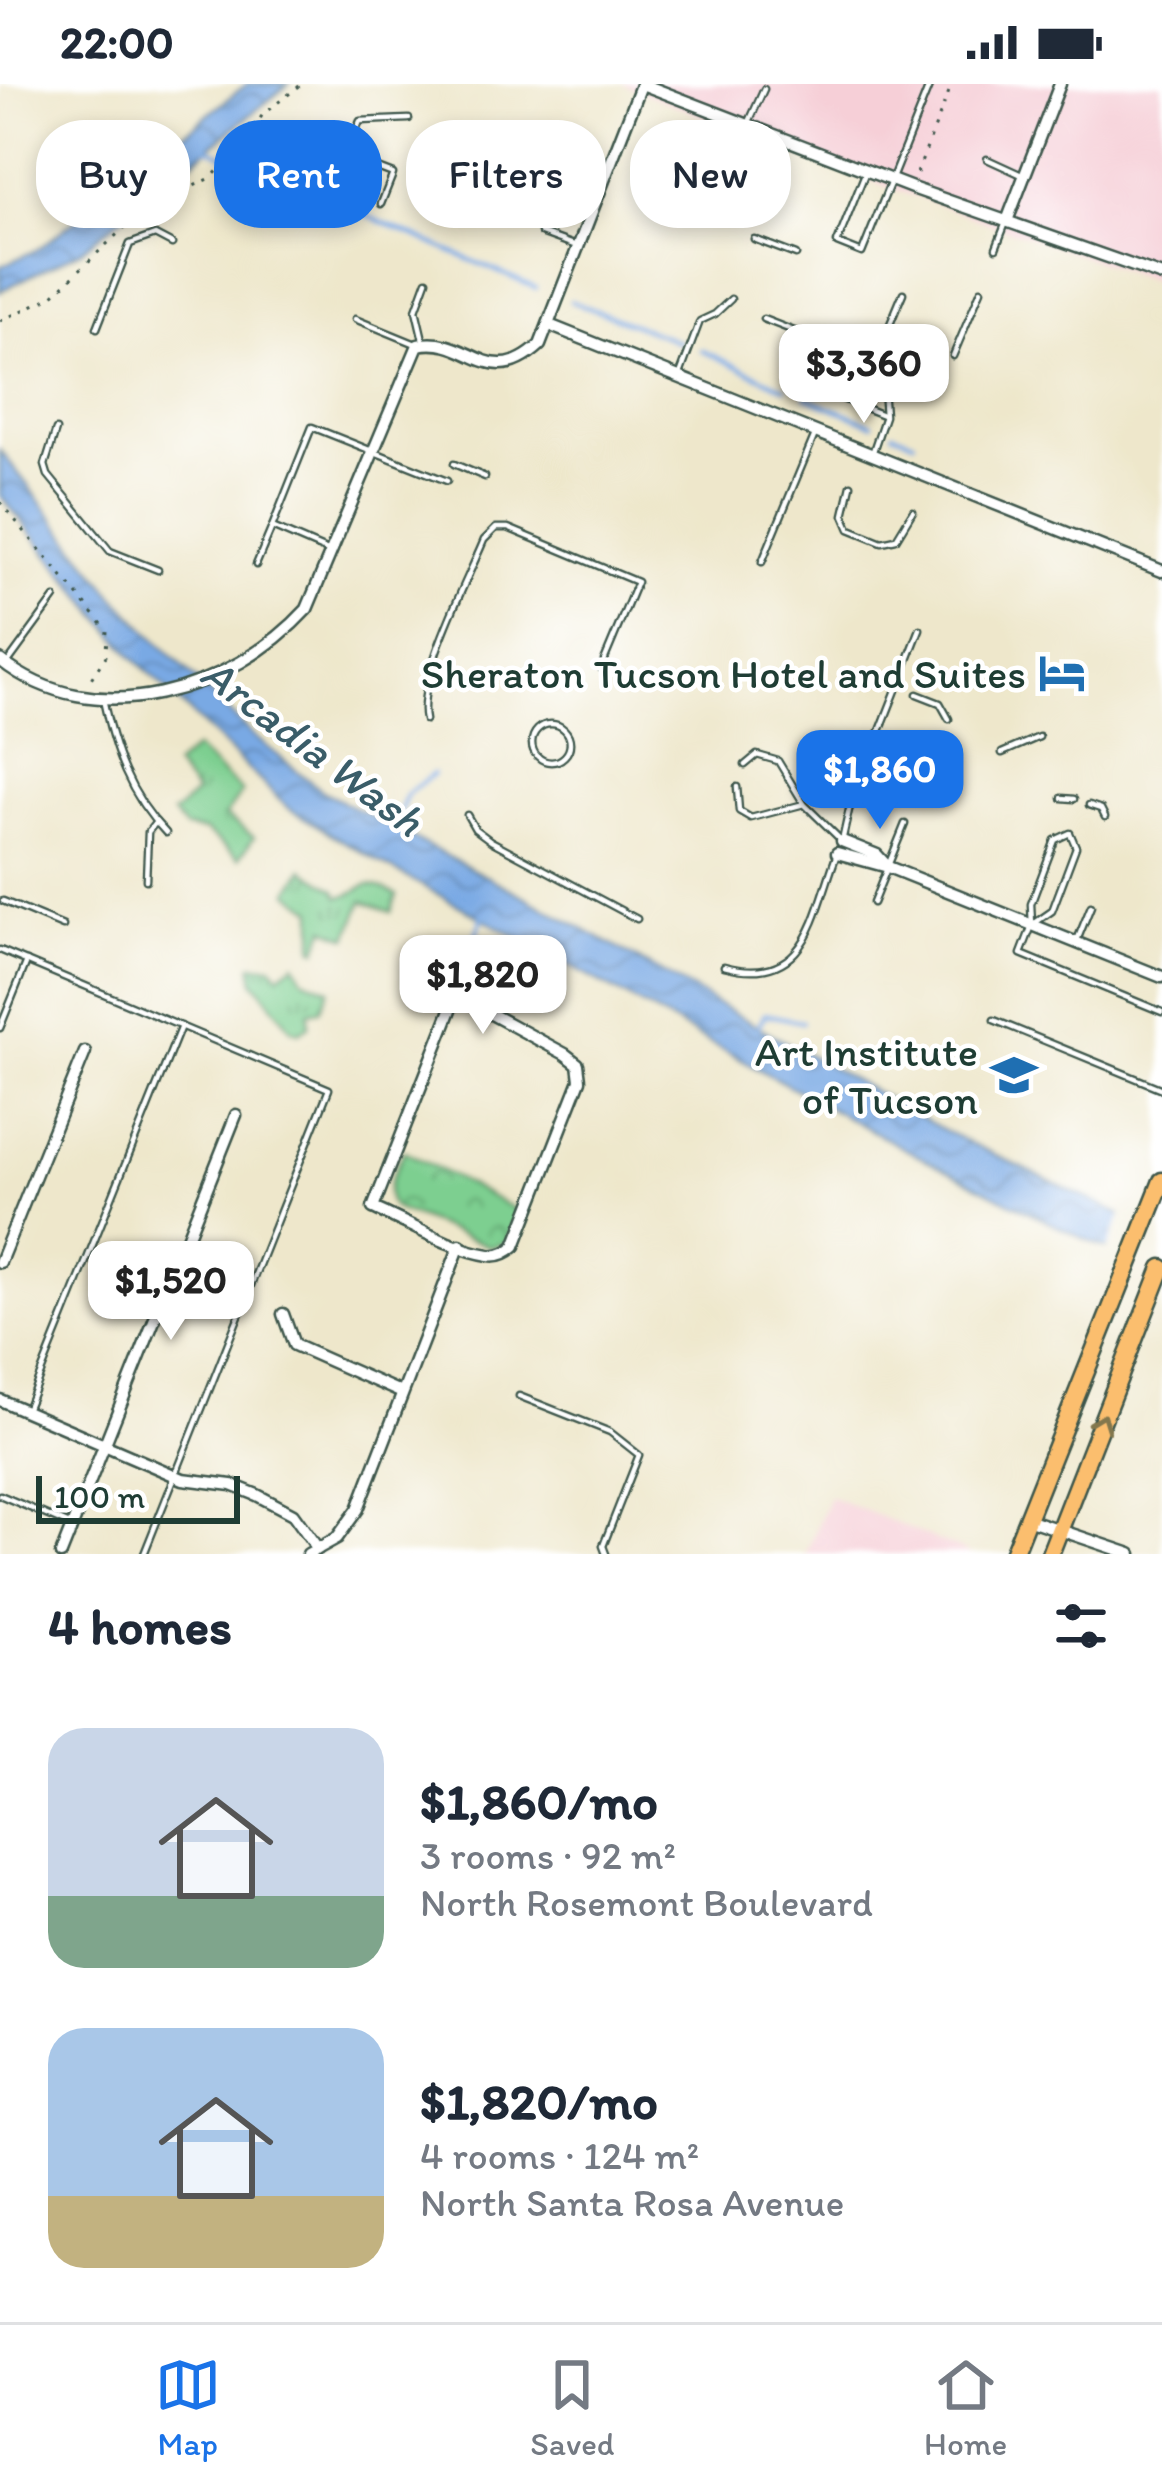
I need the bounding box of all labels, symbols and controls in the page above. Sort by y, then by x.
text: 22:00 [60,15,174,69]
chip: Buy [36,120,190,228]
chip: Rent [214,120,382,228]
chip: Filters [406,120,606,228]
chip: New [630,120,791,228]
pin: $3,360 [766,324,962,426]
text: $3,360 [806,339,922,386]
water label: Arcadia Wash [192,645,435,847]
place label: Sheraton Tucson Hotel and Suites [421,648,1026,699]
hotel icon: Sheraton Tucson Hotel and Suites [1037,648,1087,698]
pin: $1,860 [782,730,978,832]
text: $1,860 [823,745,937,792]
pin: $1,820 [385,935,581,1037]
text: $1,820 [426,950,540,997]
place label: Art Institute of Tucson [755,1026,978,1125]
school or university icon: Art Institute of Tucson [989,1050,1039,1100]
pin: $1,520 [73,1241,269,1343]
text: $1,520 [115,1256,227,1303]
one-way arrow [1087,1413,1112,1434]
scale bar [36,1470,240,1523]
text: 100 m [54,1477,145,1516]
icon: filters [1048,1593,1114,1659]
text: 4 homes [48,1596,232,1657]
text: $1,860/mo [420,1771,658,1832]
icon: home [144,1776,288,1920]
text: 3 rooms · 92 m² [420,1832,676,1879]
text: North Rosemont Boulevard [420,1879,873,1926]
text: $1,820/mo [420,2071,658,2132]
icon: home [144,2076,288,2220]
text: 4 rooms · 124 m² [420,2132,699,2179]
text: North Santa Rosa Avenue [420,2179,844,2226]
tab: Map [155,2352,221,2463]
tab: Saved [530,2352,615,2463]
tab: Home [924,2352,1007,2463]

